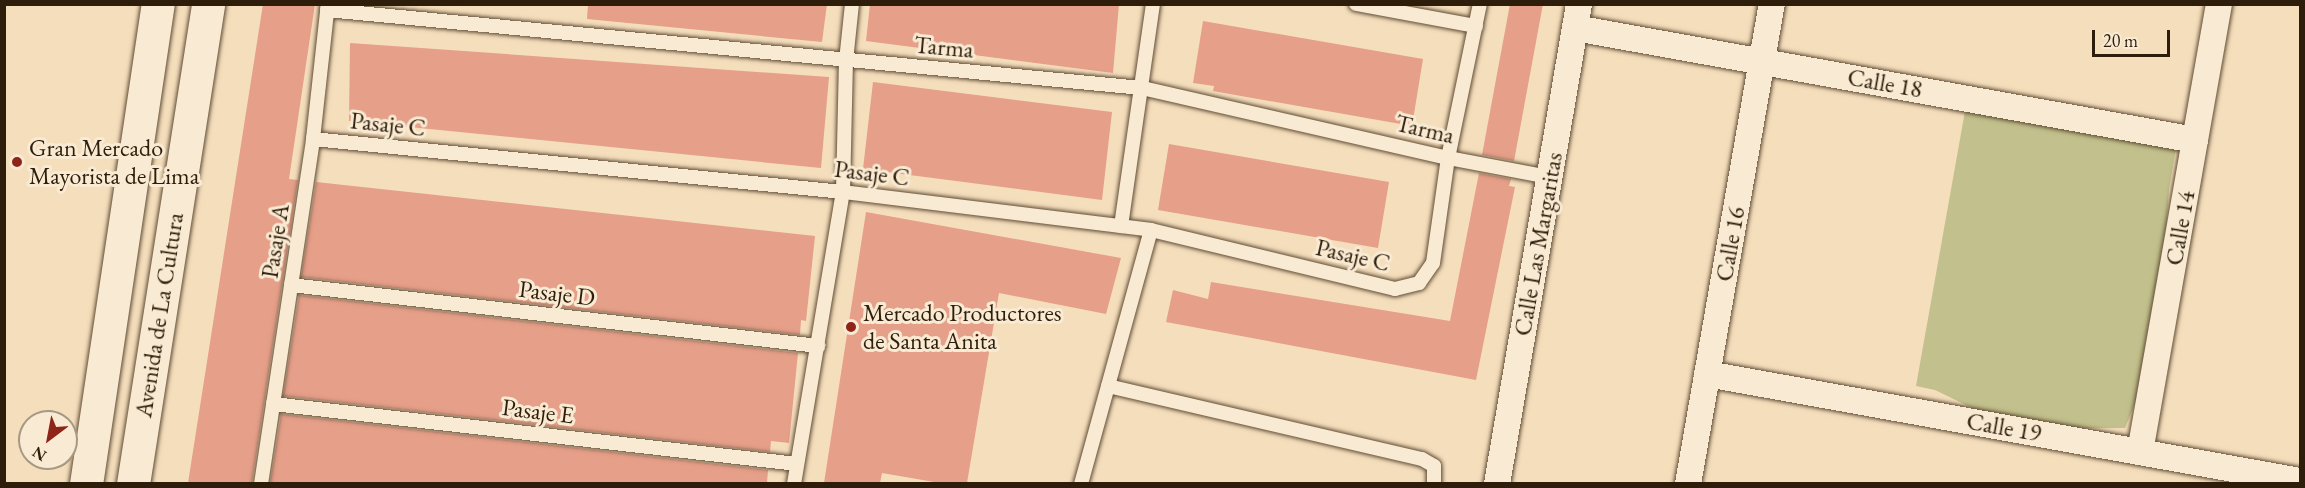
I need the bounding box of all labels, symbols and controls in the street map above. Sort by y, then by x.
scale bar [2095,18,2173,56]
text: 20 m [2103,29,2138,52]
street label: Tarma [913,30,975,64]
street label: Calle 18 [1845,62,1925,104]
street label: Pasaje C [349,106,427,142]
street label: Tarma [1393,108,1457,150]
place label: Gran Mercado Mayorista de Lima [29,134,199,190]
street label: Calle Las Margaritas [1508,150,1568,338]
street label: Pasaje C [833,154,911,192]
marker: Gran Mercado Mayorista de Lima [10,155,24,169]
street label: Calle 14 [2159,188,2201,268]
street label: Pasaje A [255,202,295,280]
street label: Calle 16 [1709,204,1751,284]
street label: Avenida de La Cultura [129,210,189,420]
street label: Pasaje C [1313,232,1393,278]
street label: Pasaje D [517,274,597,312]
place label: Mercado Productores de Santa Anita [863,299,1062,355]
marker: Mercado Productores de Santa Anita [844,320,858,334]
street label: Pasaje E [501,392,575,430]
street label: Calle 19 [1964,406,2044,448]
north arrow [18,410,78,470]
text: N [28,442,50,466]

